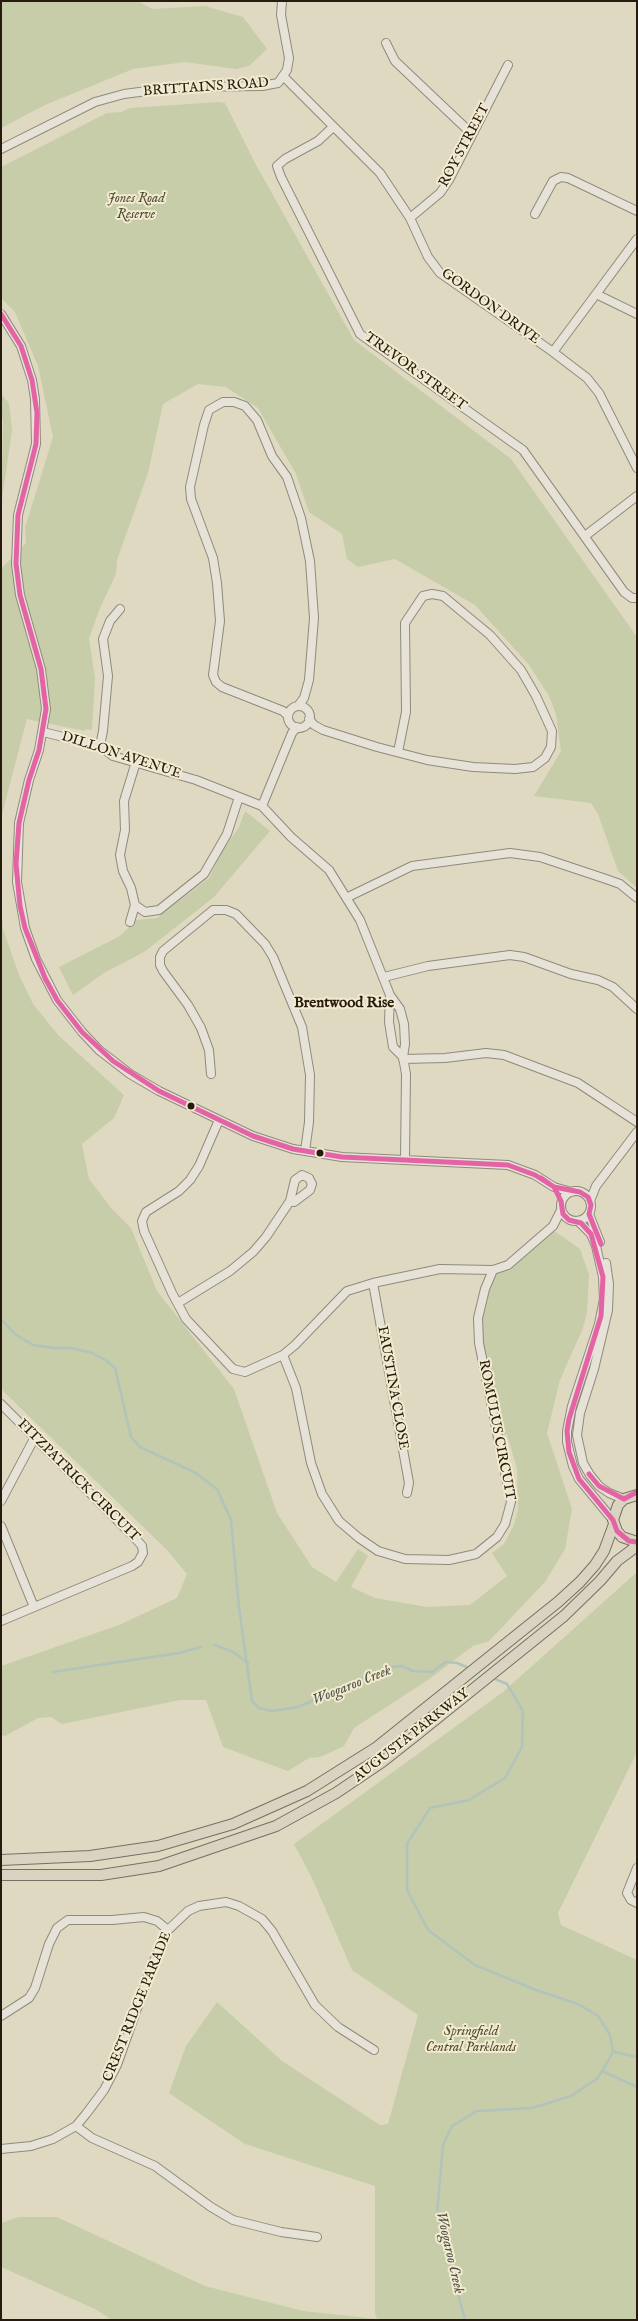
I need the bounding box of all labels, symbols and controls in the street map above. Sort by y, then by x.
street label: BRITTAINS ROAD [143,75,269,101]
street label: ROY STREET [436,102,494,190]
park label: Jones Road Reserve [107,191,165,223]
street label: GORDON DRIVE [438,266,542,348]
street label: TREVOR STREET [361,329,469,415]
street label: DILLON AVENUE [59,729,183,783]
district label: Brentwood Rise [294,995,394,1013]
unlabelled marker [186,1101,196,1111]
unlabelled marker [315,1148,325,1158]
street label: FAUSTINA CLOSE [373,1325,411,1451]
street label: ROMULUS CIRCUIT [474,1358,518,1502]
street label: FITZPATRICK CIRCUIT [13,1416,143,1546]
water label: Woogaroo Creek [310,1662,394,1710]
street label: AUGUSTA PARKWAY [351,1686,473,1786]
street label: CREST RIDGE PARADE [100,1929,176,2085]
park label: Springfield Central Parklands [426,2024,516,2056]
water label: Woogaroo Creek [431,2210,467,2296]

